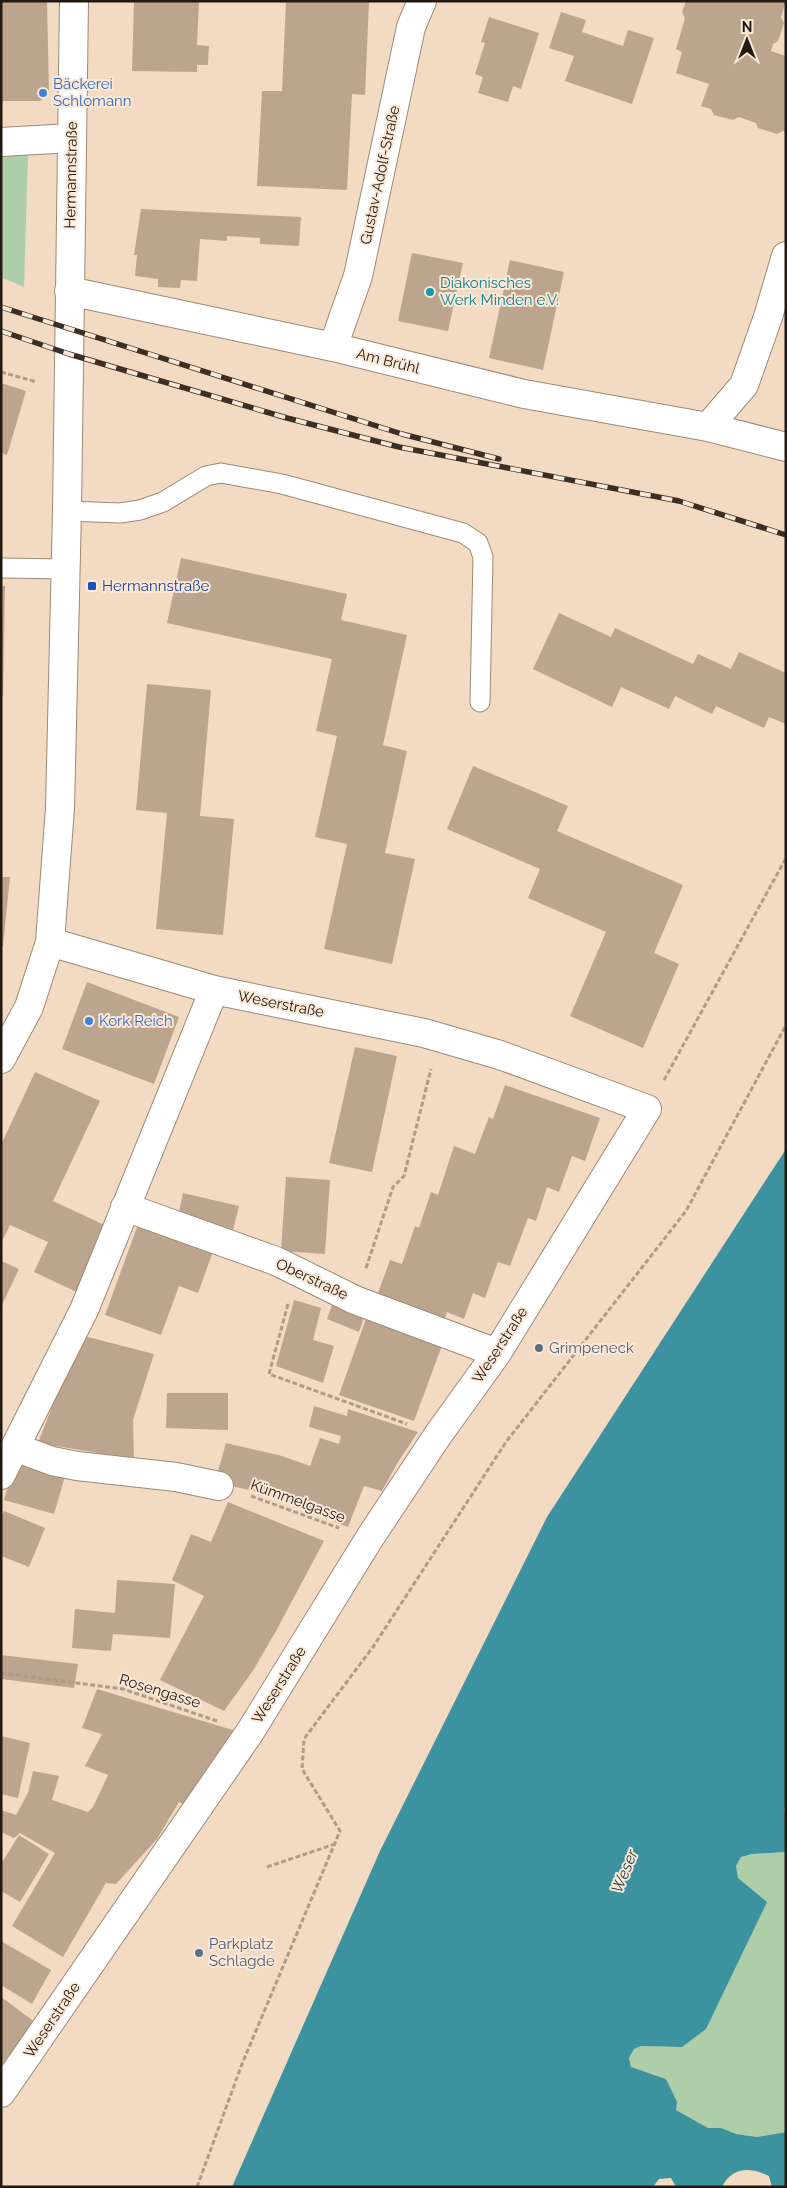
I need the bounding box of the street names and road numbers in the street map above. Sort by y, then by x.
street label: Gustav-Adolf-Straße [356,104,404,246]
street label: Hermannstraße [61,121,81,229]
street label: Am Brühl [354,344,422,378]
street label: Weserstraße [236,987,326,1021]
street label: Oberstraße [273,1254,351,1304]
street label: Weserstraße [469,1303,531,1387]
street label: Kümmelgasse [248,1476,348,1527]
street label: Weserstraße [248,1643,310,1727]
street label: Rosengasse [117,1670,203,1712]
street label: Weserstraße [20,1979,84,2061]

